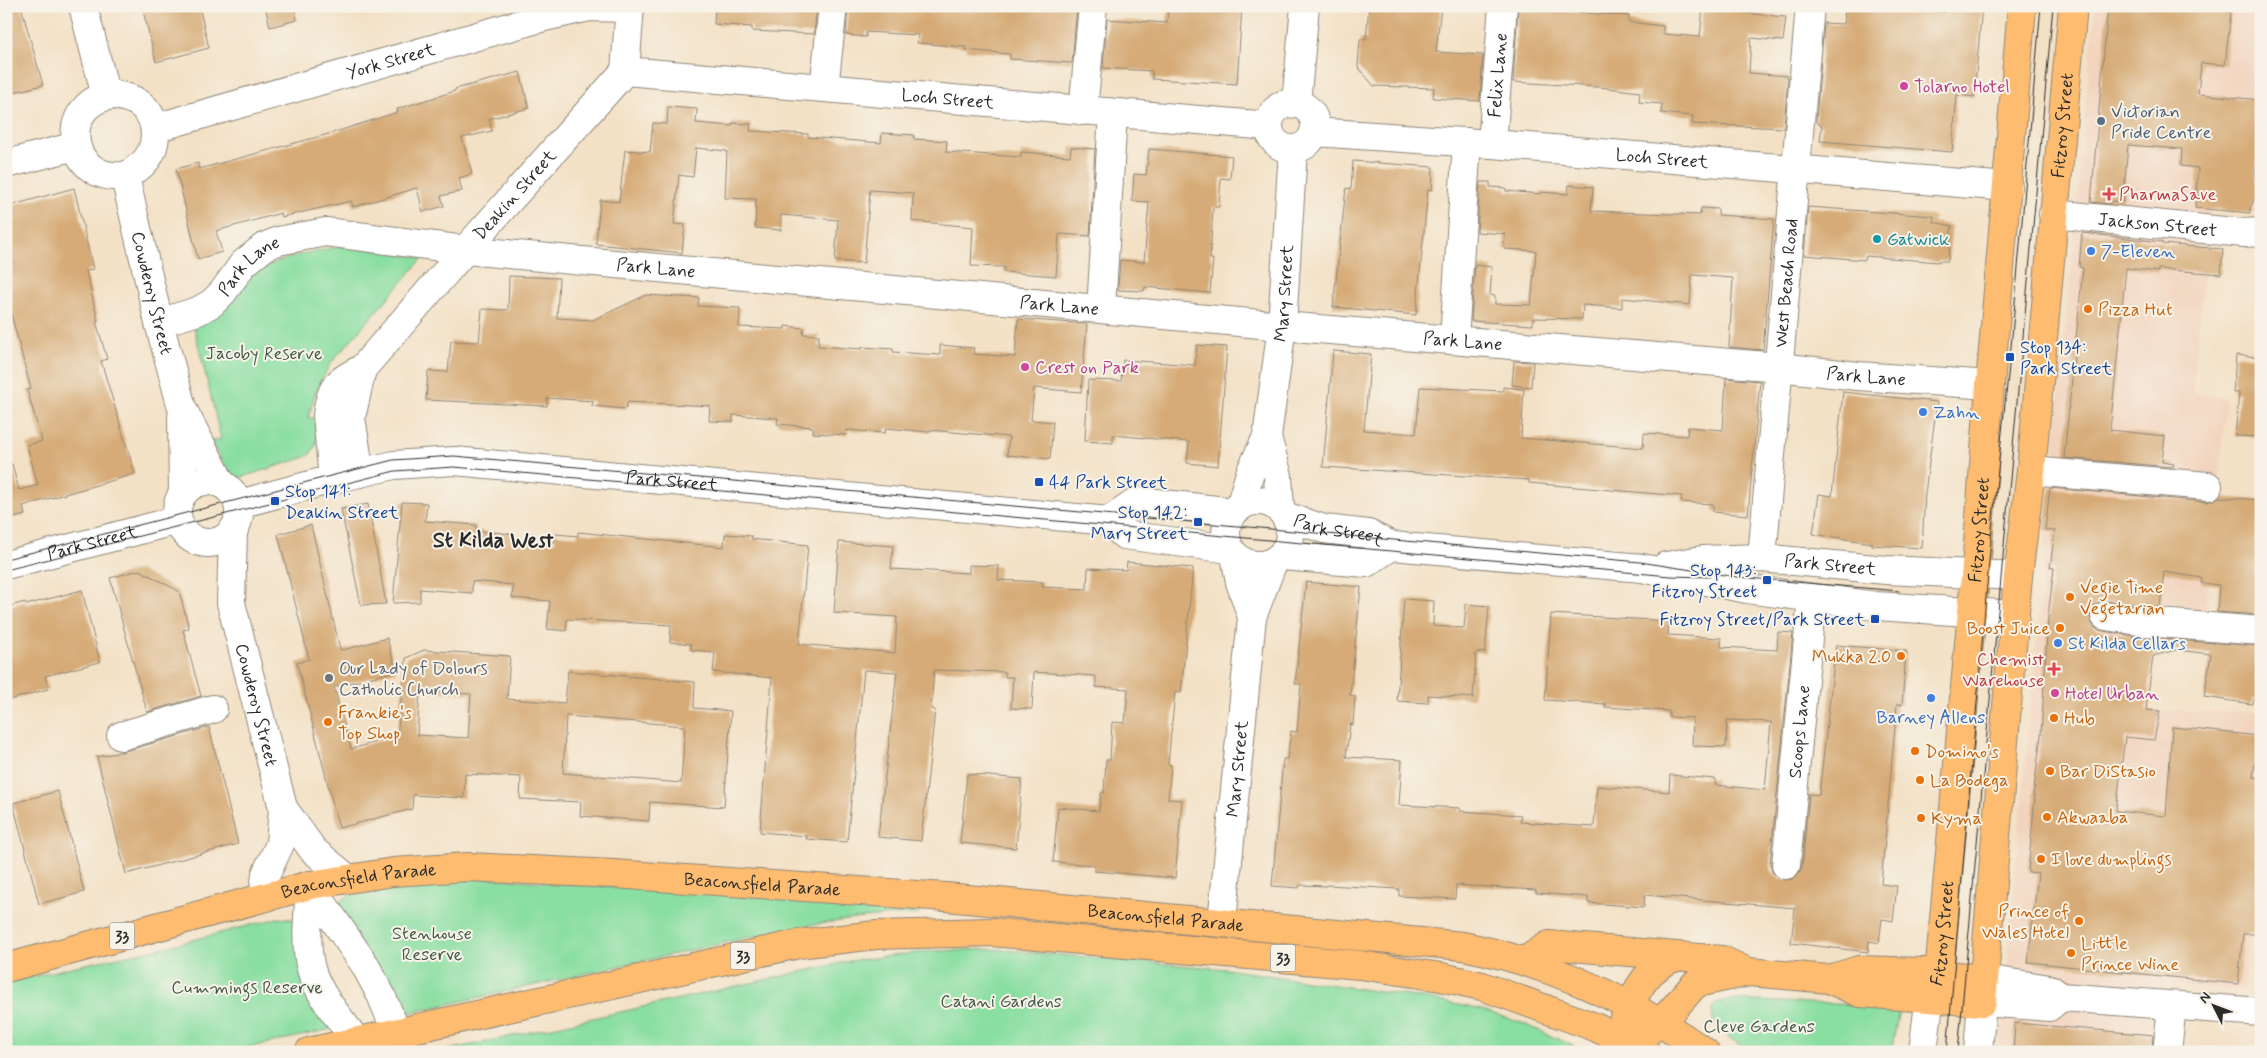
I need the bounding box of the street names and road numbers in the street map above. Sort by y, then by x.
street label: Felix Lane [1483,32,1514,119]
street label: York Street [344,38,438,86]
street label: Fitzroy Street [2047,72,2080,179]
street label: Loch Street [900,84,995,116]
street label: Loch Street [1615,143,1710,175]
street label: Deakin Street [468,144,563,246]
street label: Jackson Street [2097,208,2218,243]
street label: West Beach Road [1769,218,1804,349]
street label: Cowderoy Street [125,229,178,358]
street label: Park Lane [213,231,284,301]
street label: Mary Street [1269,244,1300,344]
street label: Park Lane [615,253,697,284]
street label: Park Lane [1019,291,1100,322]
street label: Park Lane [1422,327,1503,357]
street label: Park Lane [1825,362,1906,392]
street label: Park Street [625,466,719,498]
street label: Fitzroy Street [1964,476,1996,584]
street label: Park Street [1290,509,1388,553]
street label: Park Street [45,520,140,567]
street label: Park Street [1783,549,1878,582]
street label: Cowderoy Street [229,641,283,769]
street label: Scoops Lane [1784,684,1816,779]
street label: Mary Street [1221,719,1255,818]
street label: Beaconsfield Parade [278,858,437,905]
street label: Beaconsfield Parade [683,868,841,903]
street label: Fitzroy Street [1925,879,1960,989]
street label: Beaconsfield Parade [1086,899,1245,938]
road number: 33 [110,922,134,949]
road number: 33 [730,942,756,969]
road number: 33 [1270,944,1296,971]

